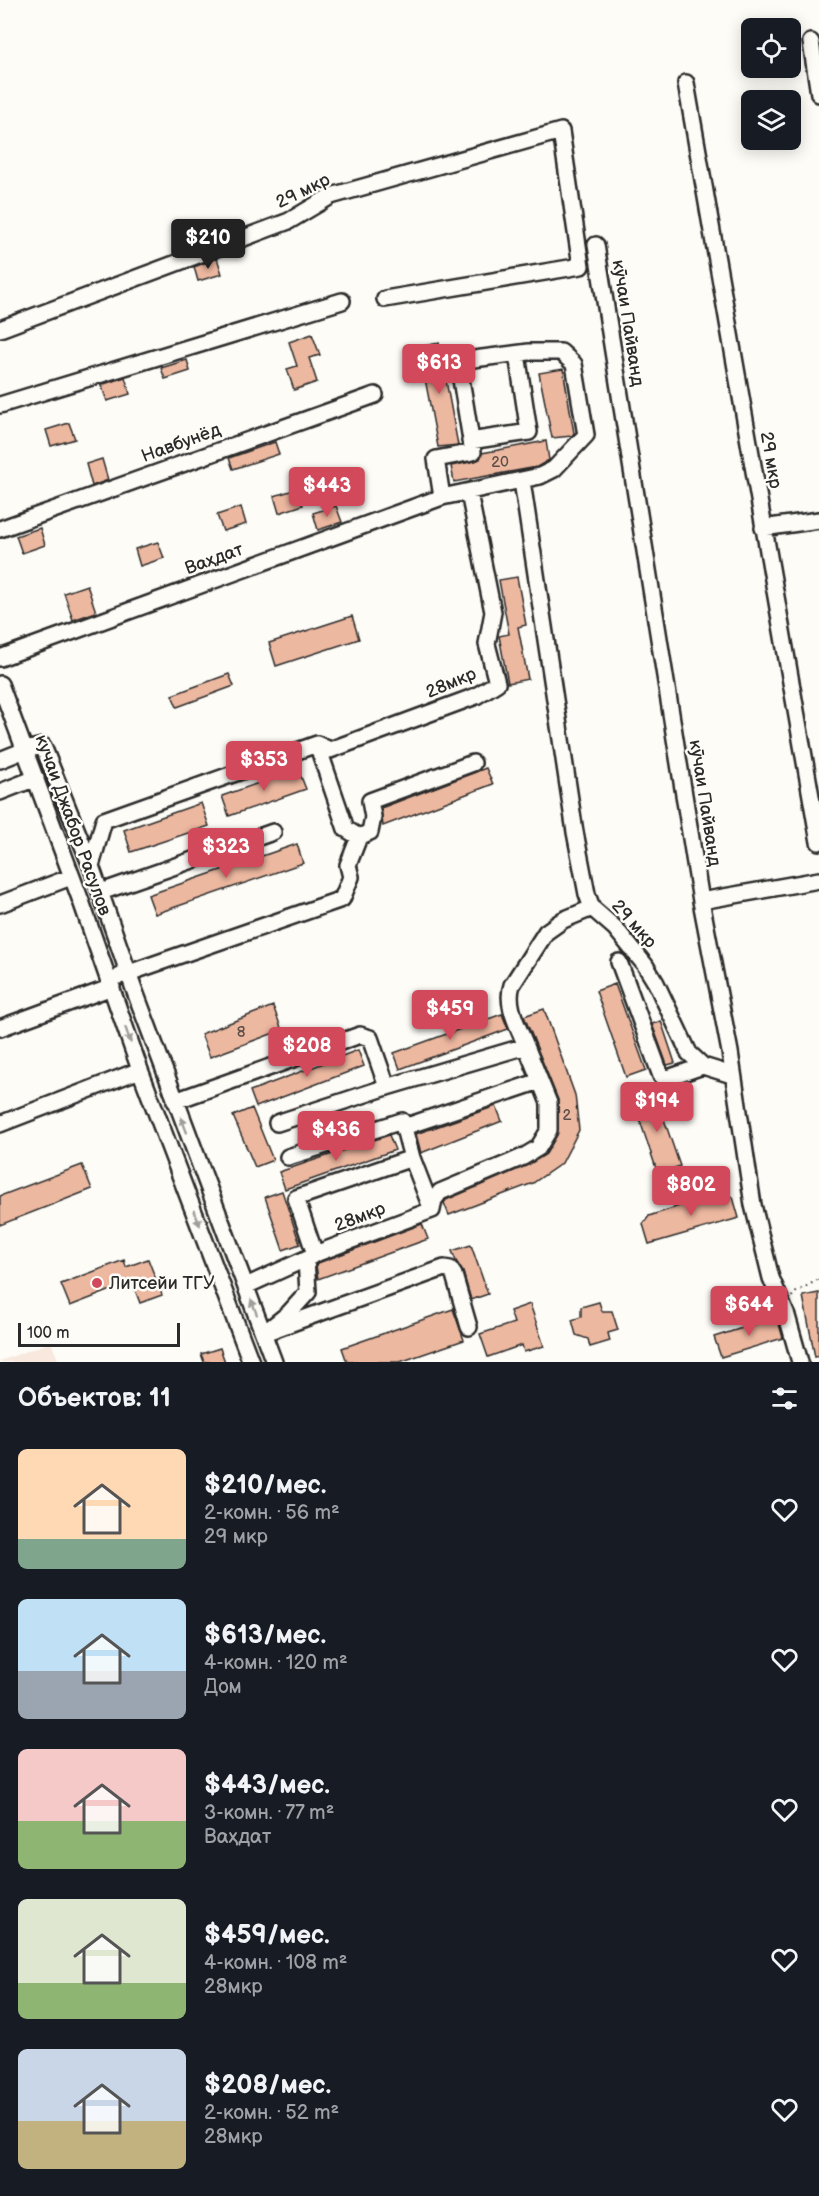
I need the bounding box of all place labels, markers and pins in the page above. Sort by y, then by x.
pin: $210 [172,219,244,270]
pin: $613 [403,344,475,395]
pin: $443 [291,467,363,518]
pin: $353 [228,741,300,792]
pin: $323 [190,828,262,879]
pin: $459 [414,990,486,1041]
pin: $208 [271,1027,343,1078]
pin: $194 [621,1082,693,1133]
pin: $436 [300,1111,372,1162]
pin: $802 [655,1166,727,1217]
place label: Литсейи ТГУ [108,1273,215,1294]
marker: Литсейи ТГУ [90,1276,104,1290]
pin: $644 [713,1286,785,1337]

